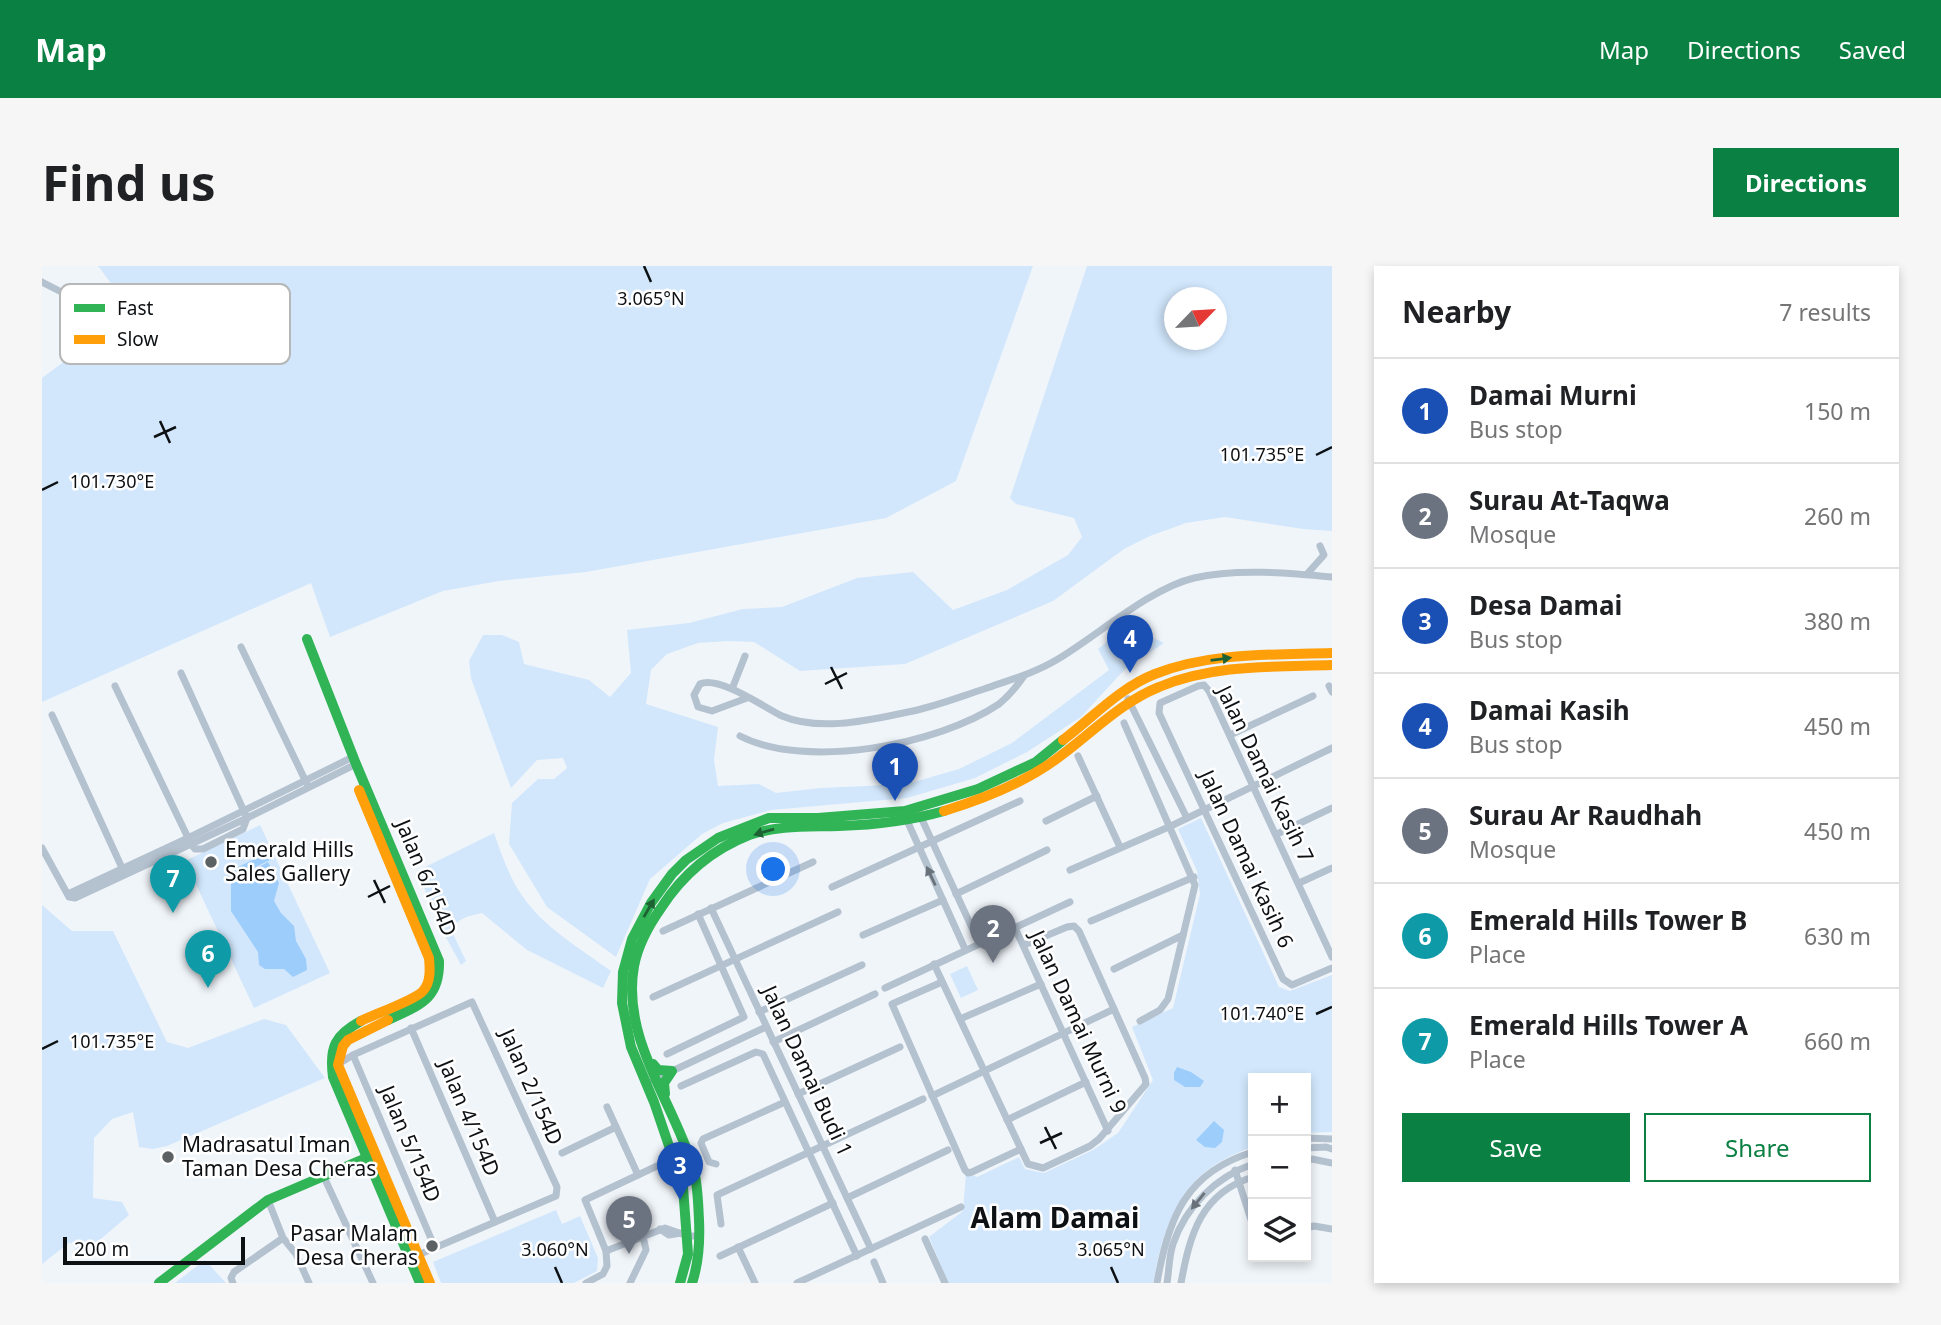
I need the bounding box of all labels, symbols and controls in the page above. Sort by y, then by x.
text: Map [35,27,107,72]
text: Map [1599,33,1649,66]
text: Directions [1687,33,1801,66]
text: Saved [1839,33,1906,66]
button: Directions [1713,148,1899,217]
text: Find us [42,149,216,215]
legend [60,284,290,364]
text: 3.065°N [617,286,685,310]
north arrow [1164,287,1227,350]
text: Nearby [1402,291,1511,332]
text: Fast [117,295,154,321]
text: 7 results [1779,296,1871,328]
text: Slow [117,326,158,352]
text: Damai Murni [1469,377,1637,413]
text: 1 [1418,395,1432,427]
text: 150 m [1804,395,1871,427]
text: Bus stop [1469,413,1563,445]
text: 101.735°E [1220,442,1304,466]
text: 101.730°E [70,469,154,493]
text: Surau At-Taqwa [1469,482,1670,518]
text: 2 [1418,500,1432,532]
text: 260 m [1804,500,1871,532]
text: Mosque [1469,518,1556,550]
text: Desa Damai [1469,587,1622,623]
text: 3 [1418,605,1432,637]
text: 380 m [1804,605,1871,637]
pin: 4 [1107,615,1153,673]
text: Bus stop [1469,623,1563,655]
one-way arrow [1210,653,1232,664]
street label: Jalan Damai Kasih 7 [1210,679,1321,867]
text: Damai Kasih [1469,692,1630,728]
text: 4 [1418,710,1432,742]
text: 450 m [1804,710,1871,742]
text: Bus stop [1469,728,1563,760]
pin: 1 [872,743,918,801]
street label: Jalan Damai Kasih 6 [1193,763,1300,952]
text: Surau Ar Raudhah [1469,797,1702,833]
street label: Jalan 6/154D [389,813,464,940]
text: 5 [1418,815,1432,847]
text: 450 m [1804,815,1871,847]
one-way arrow [753,827,774,837]
text: Mosque [1469,833,1556,865]
place label: Emerald Hills Sales Gallery [225,835,354,887]
your location [756,852,790,886]
marker: Emerald Hills Sales Gallery [203,854,219,870]
pin: 7 [150,855,196,913]
one-way arrow [925,866,937,886]
one-way arrow [642,899,655,918]
text: Emerald Hills Tower B [1469,902,1747,938]
pin: 2 [970,905,1016,963]
text: 6 [1418,920,1432,952]
text: 630 m [1804,920,1871,952]
street label: Jalan Damai Murni 9 [1023,924,1134,1118]
pin: 6 [185,930,231,988]
text: Place [1469,938,1526,970]
street label: Jalan Damai Budi 1 [755,979,860,1160]
text: 101.740°E [1220,1001,1304,1025]
text: Emerald Hills Tower A [1469,1007,1748,1043]
street label: Jalan 2/154D [493,1022,570,1149]
text: 7 [1418,1025,1432,1057]
text: 660 m [1804,1025,1871,1057]
text: 101.735°E [70,1029,154,1053]
text: Place [1469,1043,1526,1075]
street label: Jalan 4/154D [432,1053,507,1180]
map controls [1248,1073,1311,1262]
button: + [1248,1073,1311,1136]
street label: Jalan 5/154D [373,1079,448,1206]
button: Save [1402,1113,1630,1182]
button: Share [1644,1113,1871,1182]
place label: Madrasatul Iman Taman Desa Cheras [182,1130,376,1182]
button: − [1248,1136,1311,1199]
pin: 3 [657,1142,703,1200]
marker: Madrasatul Iman Taman Desa Cheras [160,1149,176,1165]
one-way arrow [1190,1192,1205,1210]
pin: 5 [606,1196,652,1254]
district label: Alam Damai [971,1198,1139,1236]
button: layers [1248,1199,1311,1262]
place label: Pasar Malam Desa Cheras [290,1219,418,1271]
scale bar [63,1234,245,1266]
text: 200 m [74,1236,129,1262]
text: 3.060°N [521,1237,589,1261]
text: 3.065°N [1077,1237,1145,1261]
marker: Pasar Malam Desa Cheras [424,1238,440,1254]

